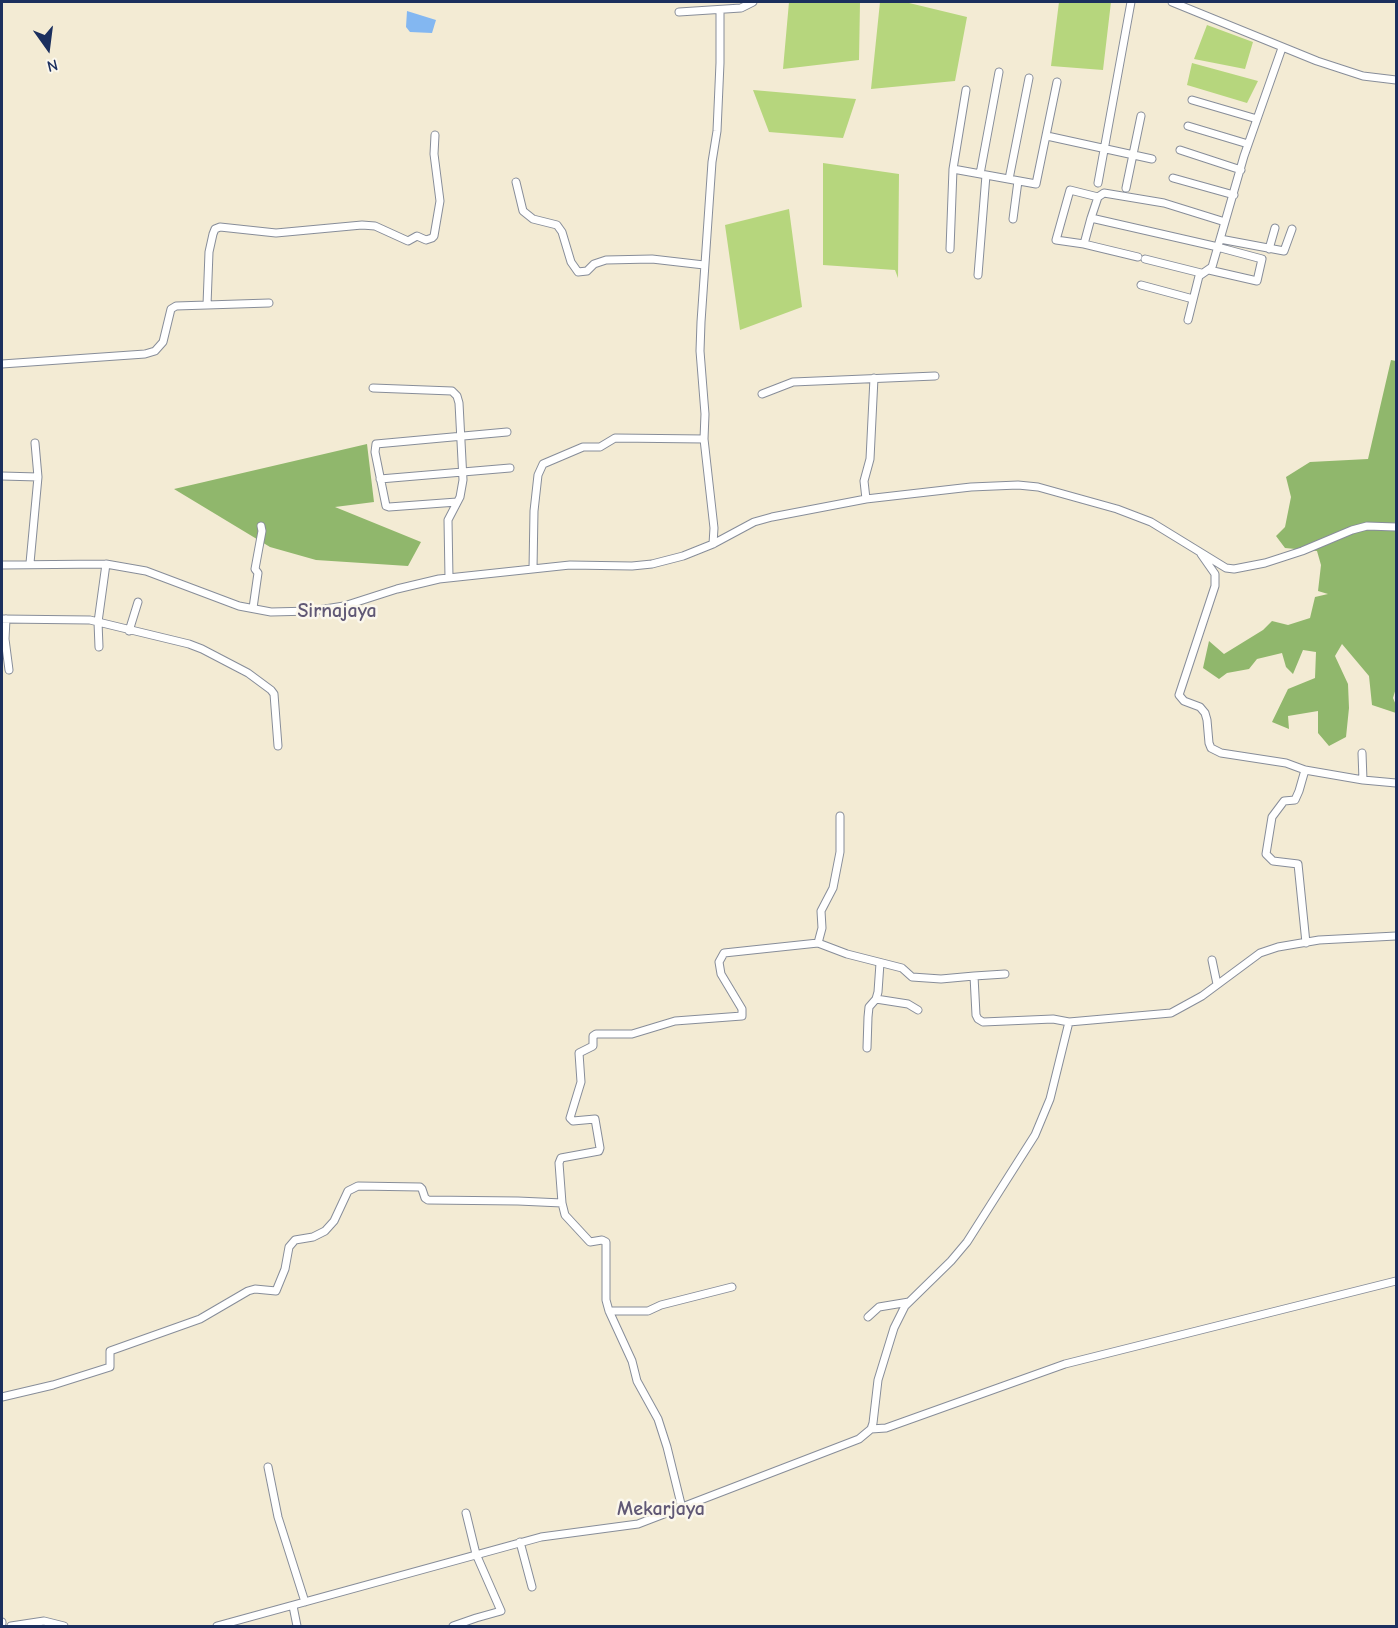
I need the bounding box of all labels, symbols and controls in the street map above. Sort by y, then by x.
north arrow [18,18,78,78]
text: N [45,55,60,75]
district label: Sirnajaya [297,599,377,623]
district label: Mekarjaya [617,1497,705,1521]

